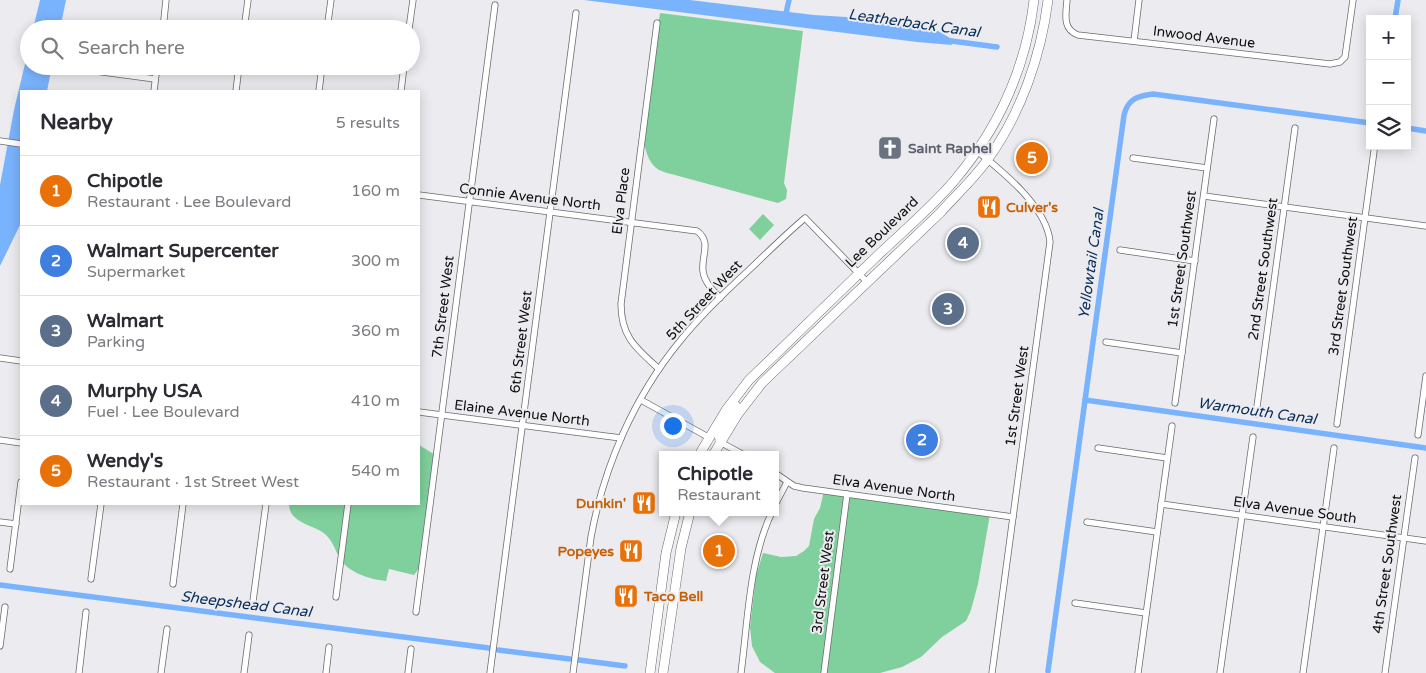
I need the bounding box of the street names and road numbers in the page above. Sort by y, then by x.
street label: Inwood Avenue [1152,22,1256,52]
street label: Elva Place [608,167,634,235]
street label: Connie Avenue North [458,180,602,214]
street label: 1st Street Southwest [1164,189,1200,329]
street label: Lee Boulevard [842,193,922,271]
street label: 2nd Street Southwest [1245,196,1282,341]
street label: 3rd Street Southwest [1325,215,1361,357]
street label: 7th Street West [428,254,458,359]
street label: 5th Street West [663,256,746,344]
street label: 6th Street West [506,289,536,394]
street label: 1st Street West [1002,344,1033,447]
street label: Elaine Avenue North [453,396,591,430]
street label: Elva Avenue North [832,471,956,505]
street label: Elva Avenue South [1232,493,1358,527]
street label: 4th Street Southwest [1369,493,1405,635]
street label: 3rd Street West [808,529,838,634]

